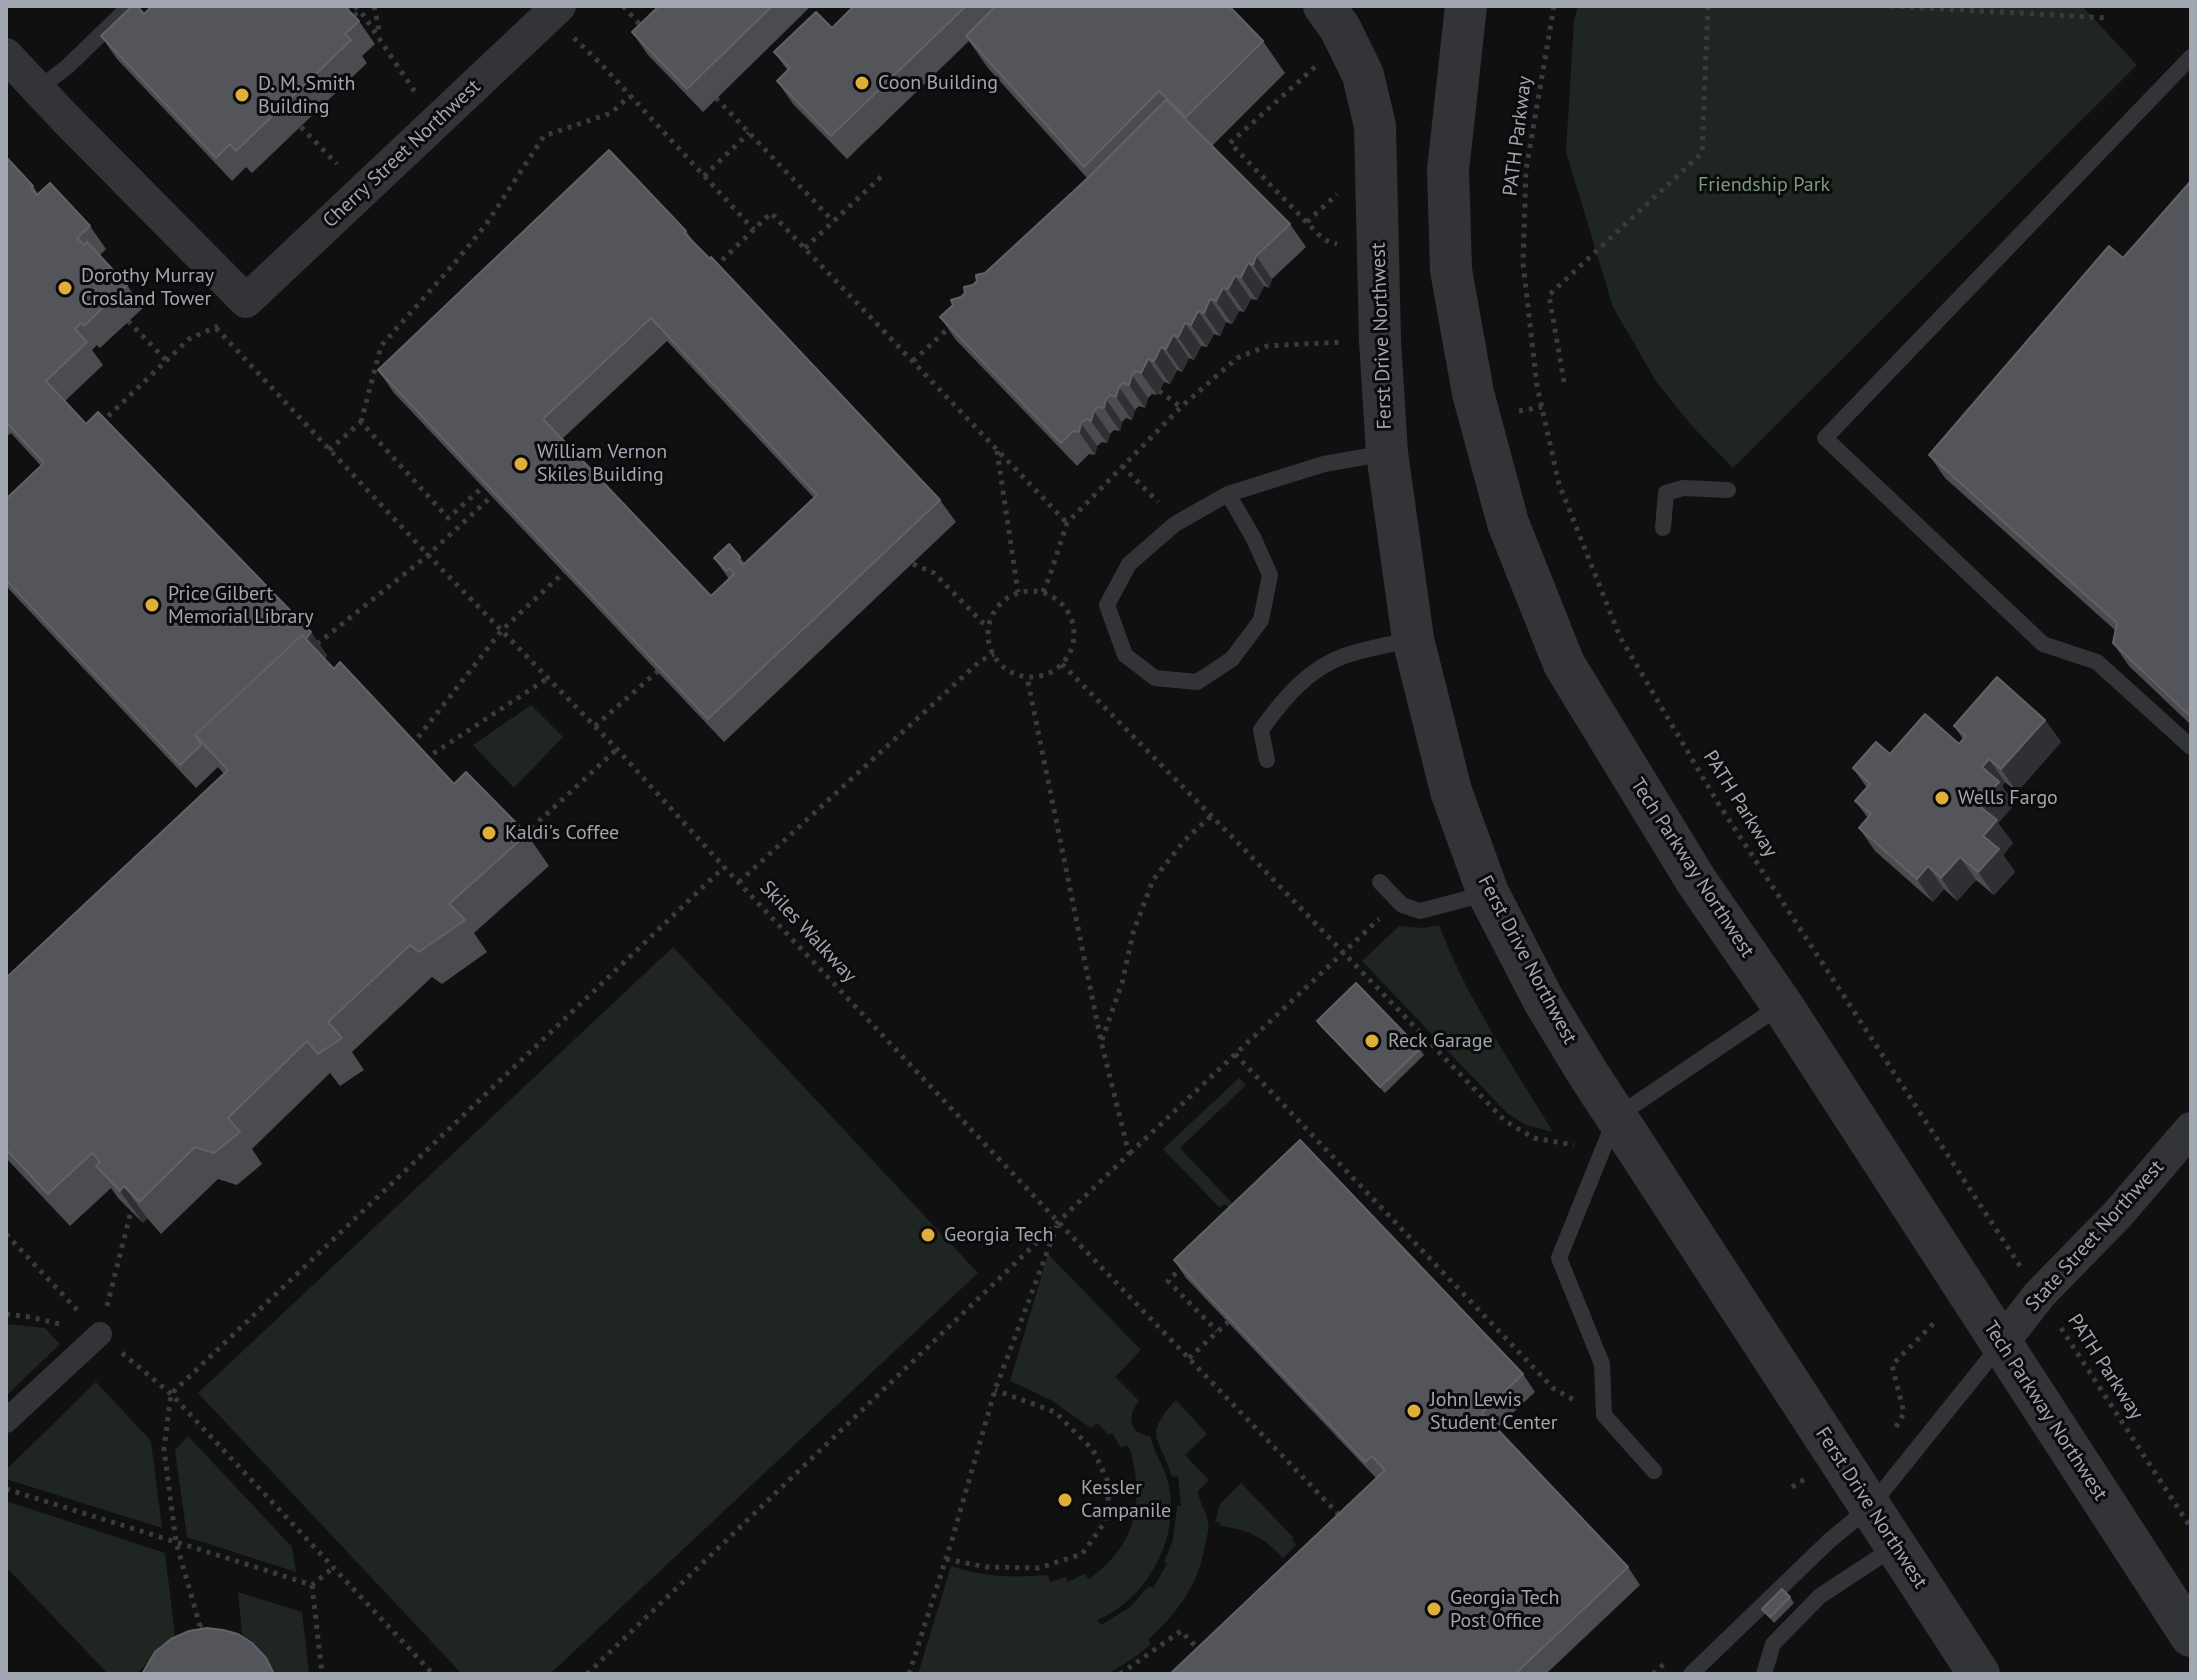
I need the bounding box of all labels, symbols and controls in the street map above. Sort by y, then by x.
place label: Coon Building [878,71,998,95]
place label: D. M. Smith Building [258,72,355,119]
marker: Coon Building [853,74,871,92]
street label: Cherry Street Northwest [318,75,486,233]
street label: PATH Parkway [1499,75,1537,197]
marker: D. M. Smith Building [233,86,251,104]
park label: Friendship Park [1698,173,1830,197]
street label: Ferst Drive Northwest [1367,242,1397,430]
place label: Dorothy Murray Crosland Tower [81,264,214,311]
marker: Dorothy Murray Crosland Tower [56,279,74,297]
place label: William Vernon Skiles Building [537,440,667,487]
marker: William Vernon Skiles Building [512,455,530,473]
place label: Price Gilbert Memorial Library [168,582,314,629]
marker: Price Gilbert Memorial Library [143,596,161,614]
street label: PATH Parkway [1698,746,1782,862]
street label: Tech Parkway Northwest [1625,774,1759,962]
place label: Wells Fargo [1958,786,2058,810]
marker: Wells Fargo [1933,789,1951,807]
place label: Kaldi's Coffee [505,821,619,845]
marker: Kaldi's Coffee [480,824,498,842]
street label: Ferst Drive Northwest [1472,872,1582,1048]
street label: Skiles Walkway [755,876,861,988]
place label: Reck Garage [1388,1029,1493,1053]
marker: Reck Garage [1363,1032,1381,1050]
street label: State Street Northwest [2021,1156,2169,1316]
place label: Georgia Tech [944,1223,1053,1247]
marker: Georgia Tech [919,1226,937,1244]
street label: PATH Parkway [2062,1310,2148,1424]
street label: Tech Parkway Northwest [1978,1317,2112,1505]
place label: John Lewis Student Center [1430,1388,1557,1435]
marker: John Lewis Student Center [1405,1402,1423,1420]
street label: Ferst Drive Northwest [1810,1423,1932,1593]
place label: Kessler Campanile [1081,1476,1171,1523]
marker: Kessler Campanile [1056,1491,1074,1509]
place label: Georgia Tech Post Office [1450,1586,1559,1633]
marker: Georgia Tech Post Office [1425,1600,1443,1618]

